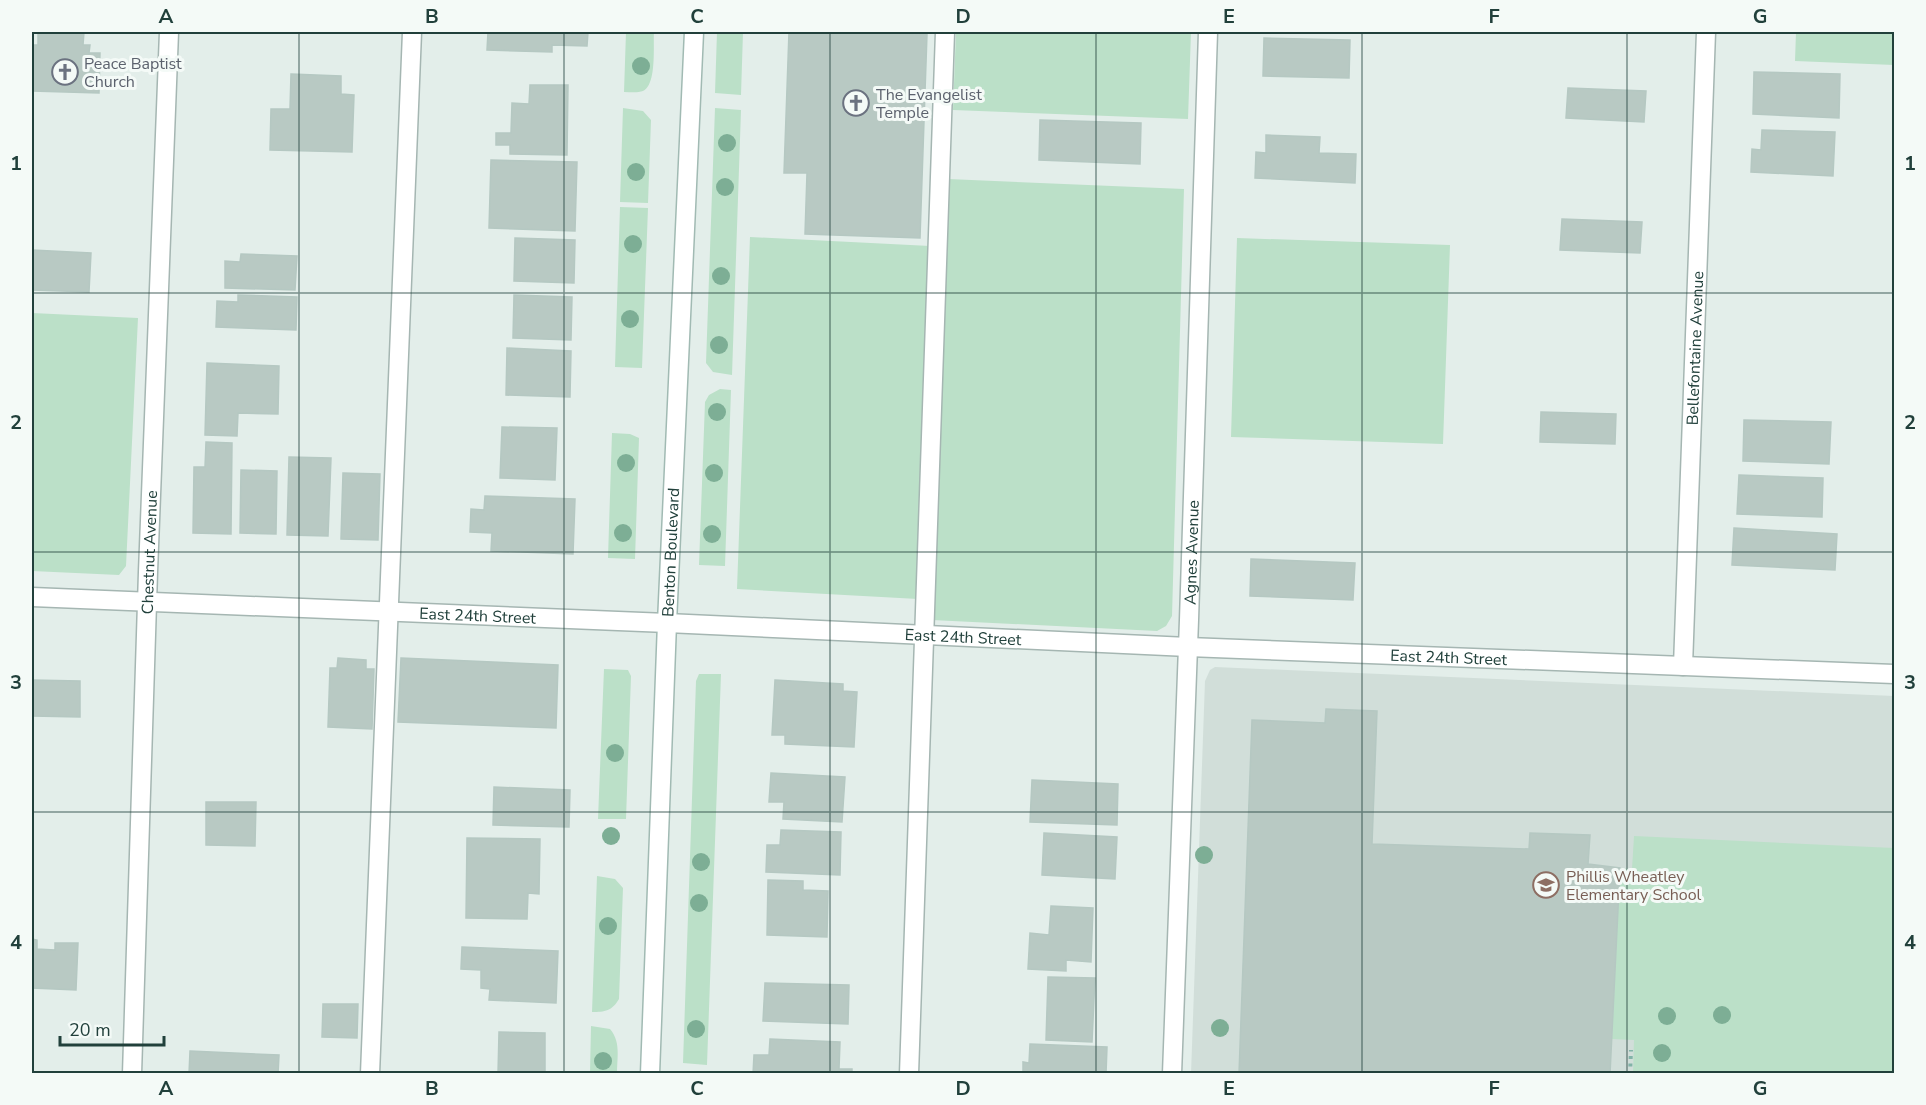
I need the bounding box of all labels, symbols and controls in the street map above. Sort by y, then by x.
text: A [159,3,174,30]
text: B [425,3,439,30]
text: C [690,3,704,30]
text: D [955,3,971,30]
text: E [1223,3,1235,30]
text: F [1488,3,1500,30]
text: G [1753,3,1767,30]
place label: Peace Baptist Church [84,53,182,93]
church icon: Peace Baptist Church [50,57,80,87]
place label: The Evangelist Temple [876,84,982,124]
church icon: The Evangelist Temple [841,88,871,118]
text: 1 [10,150,22,177]
text: 1 [1904,150,1916,177]
street label: Bellefontaine Avenue [1682,271,1709,426]
text: 2 [10,409,22,436]
text: 2 [1904,409,1916,436]
street label: Benton Boulevard [657,487,685,618]
street label: Chestnut Avenue [137,490,163,615]
street label: Agnes Avenue [1179,500,1205,605]
street label: East 24th Street [419,603,537,630]
street label: East 24th Street [904,624,1022,651]
street label: East 24th Street [1390,645,1508,671]
text: 3 [10,669,22,696]
text: 3 [1904,669,1916,696]
place label: Phillis Wheatley Elementary School [1566,866,1702,906]
school or university icon: Phillis Wheatley Elementary School [1531,870,1561,900]
text: 4 [10,929,22,956]
text: 4 [1904,929,1916,956]
scale bar [60,1009,164,1047]
text: 20 m [69,1018,111,1042]
text: A [159,1075,174,1102]
text: B [425,1075,439,1102]
text: C [690,1075,704,1102]
text: D [955,1075,971,1102]
text: E [1223,1075,1235,1102]
text: F [1488,1075,1500,1102]
text: G [1753,1075,1767,1102]

